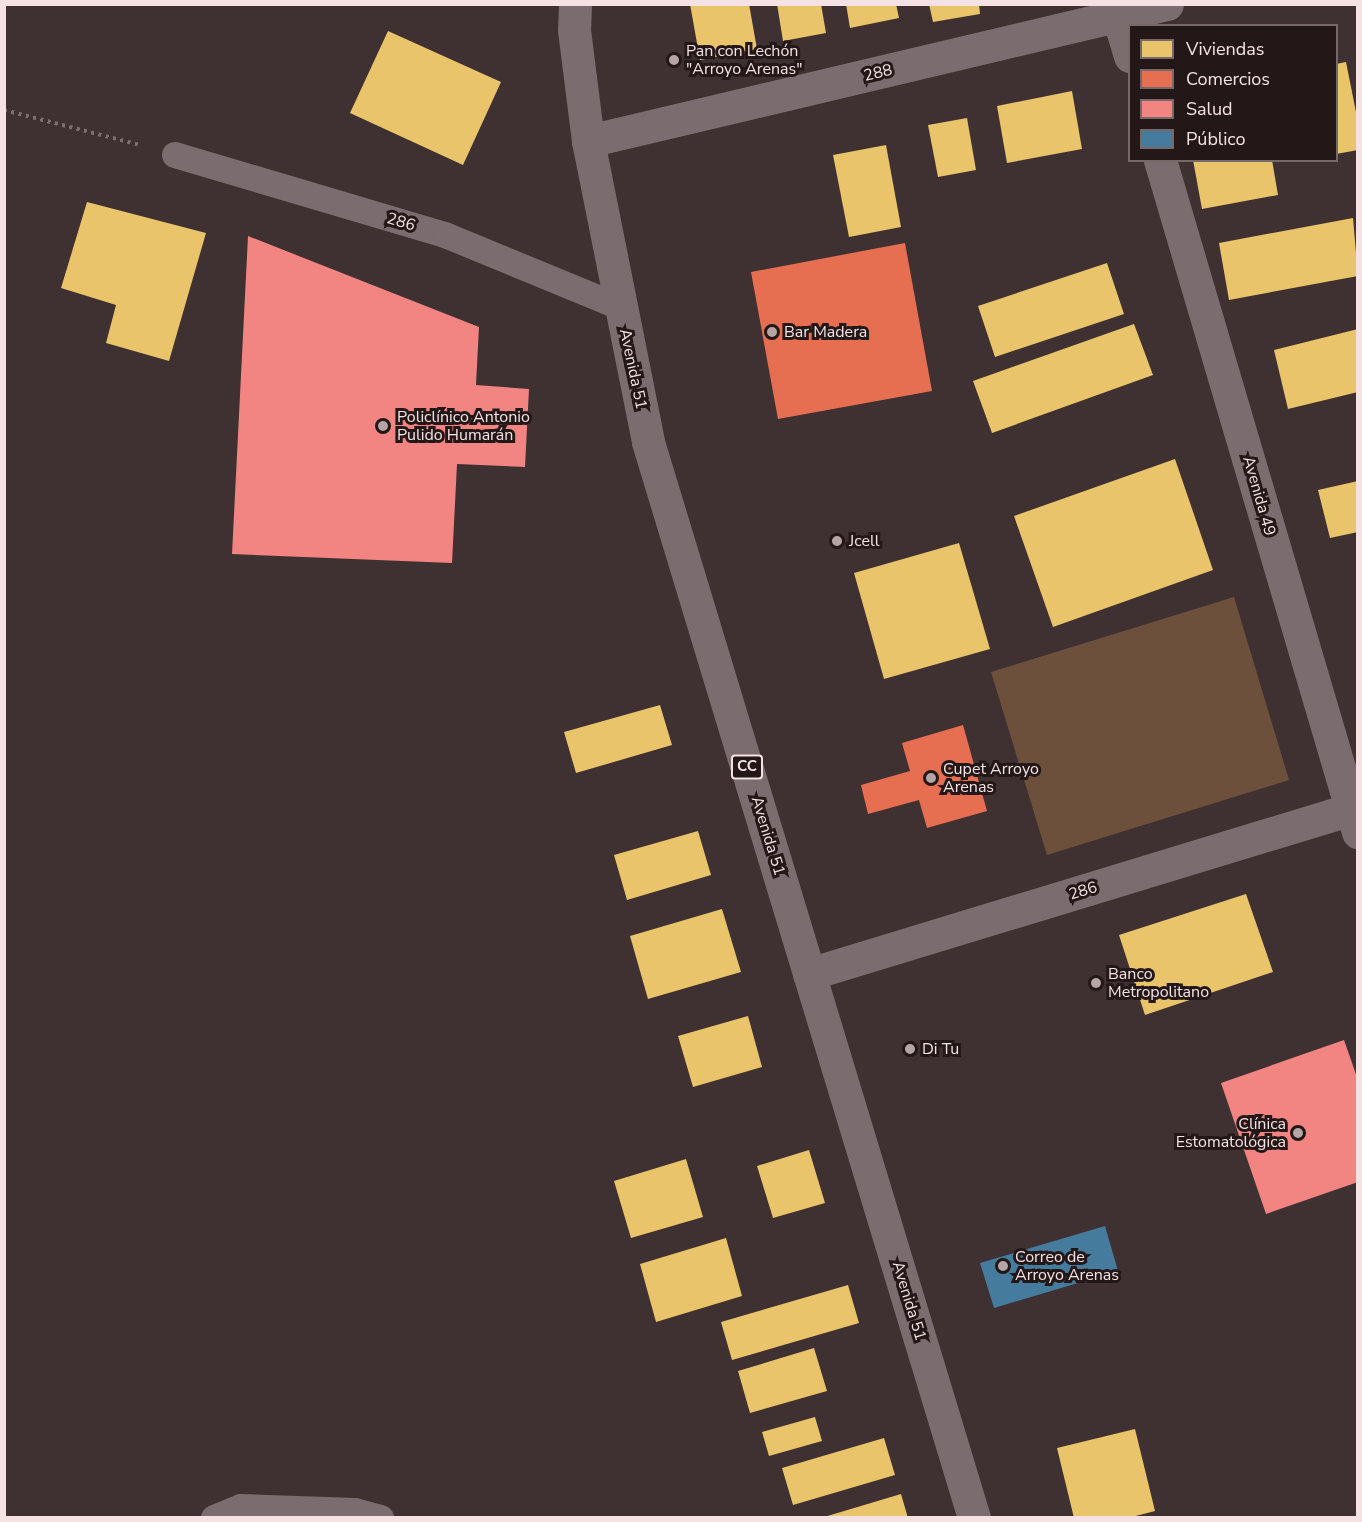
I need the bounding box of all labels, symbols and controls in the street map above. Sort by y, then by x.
legend [1128,24,1338,162]
text: Viviendas [1186,37,1265,61]
place label: Pan con Lechón "Arroyo Arenas" [686,41,802,79]
marker: Pan con Lechón "Arroyo Arenas" [667,53,681,67]
street label: 288 [862,60,894,86]
text: Comercios [1186,67,1270,91]
text: Salud [1186,97,1233,121]
text: Público [1186,127,1246,151]
street label: 286 [384,209,418,235]
place label: Bar Madera [784,322,867,342]
marker: Bar Madera [765,325,779,339]
street label: Avenida 51 [615,327,651,411]
place label: Policlínico Antonio Pulido Humarán [397,407,530,445]
marker: Policlínico Antonio Pulido Humarán [374,417,392,435]
street label: Avenida 49 [1238,454,1280,538]
place label: Jcell [849,531,879,551]
marker: Jcell [830,534,844,548]
road number: CC [730,755,764,779]
place label: Cupet Arroyo Arenas [943,759,1039,797]
marker: Cupet Arroyo Arenas [924,771,938,785]
street label: Avenida 51 [747,794,789,878]
street label: 286 [1066,878,1100,904]
place label: Banco Metropolitano [1108,964,1209,1002]
marker: Banco Metropolitano [1089,976,1103,990]
place label: Di Tu [922,1039,959,1059]
marker: Di Tu [903,1042,917,1056]
place label: Clínica Estomatológica [1176,1114,1286,1152]
marker: Clínica Estomatológica [1291,1126,1305,1140]
place label: Correo de Arroyo Arenas [1015,1247,1119,1285]
street label: Avenida 51 [888,1259,930,1343]
marker: Correo de Arroyo Arenas [996,1259,1010,1273]

